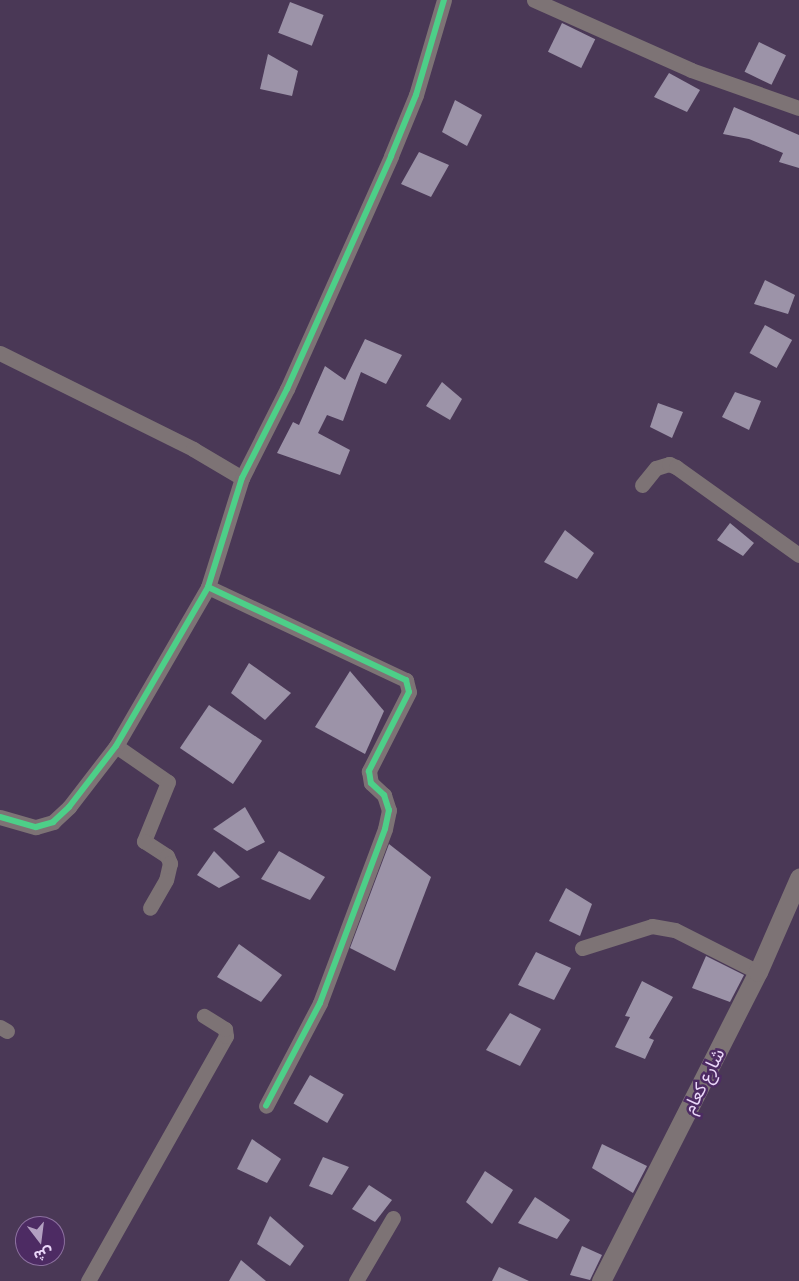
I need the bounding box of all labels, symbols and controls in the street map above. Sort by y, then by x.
street label: شارع كعام [679,1045,729,1117]
north arrow [15,1216,65,1266]
text: ش [32,1242,56,1268]

